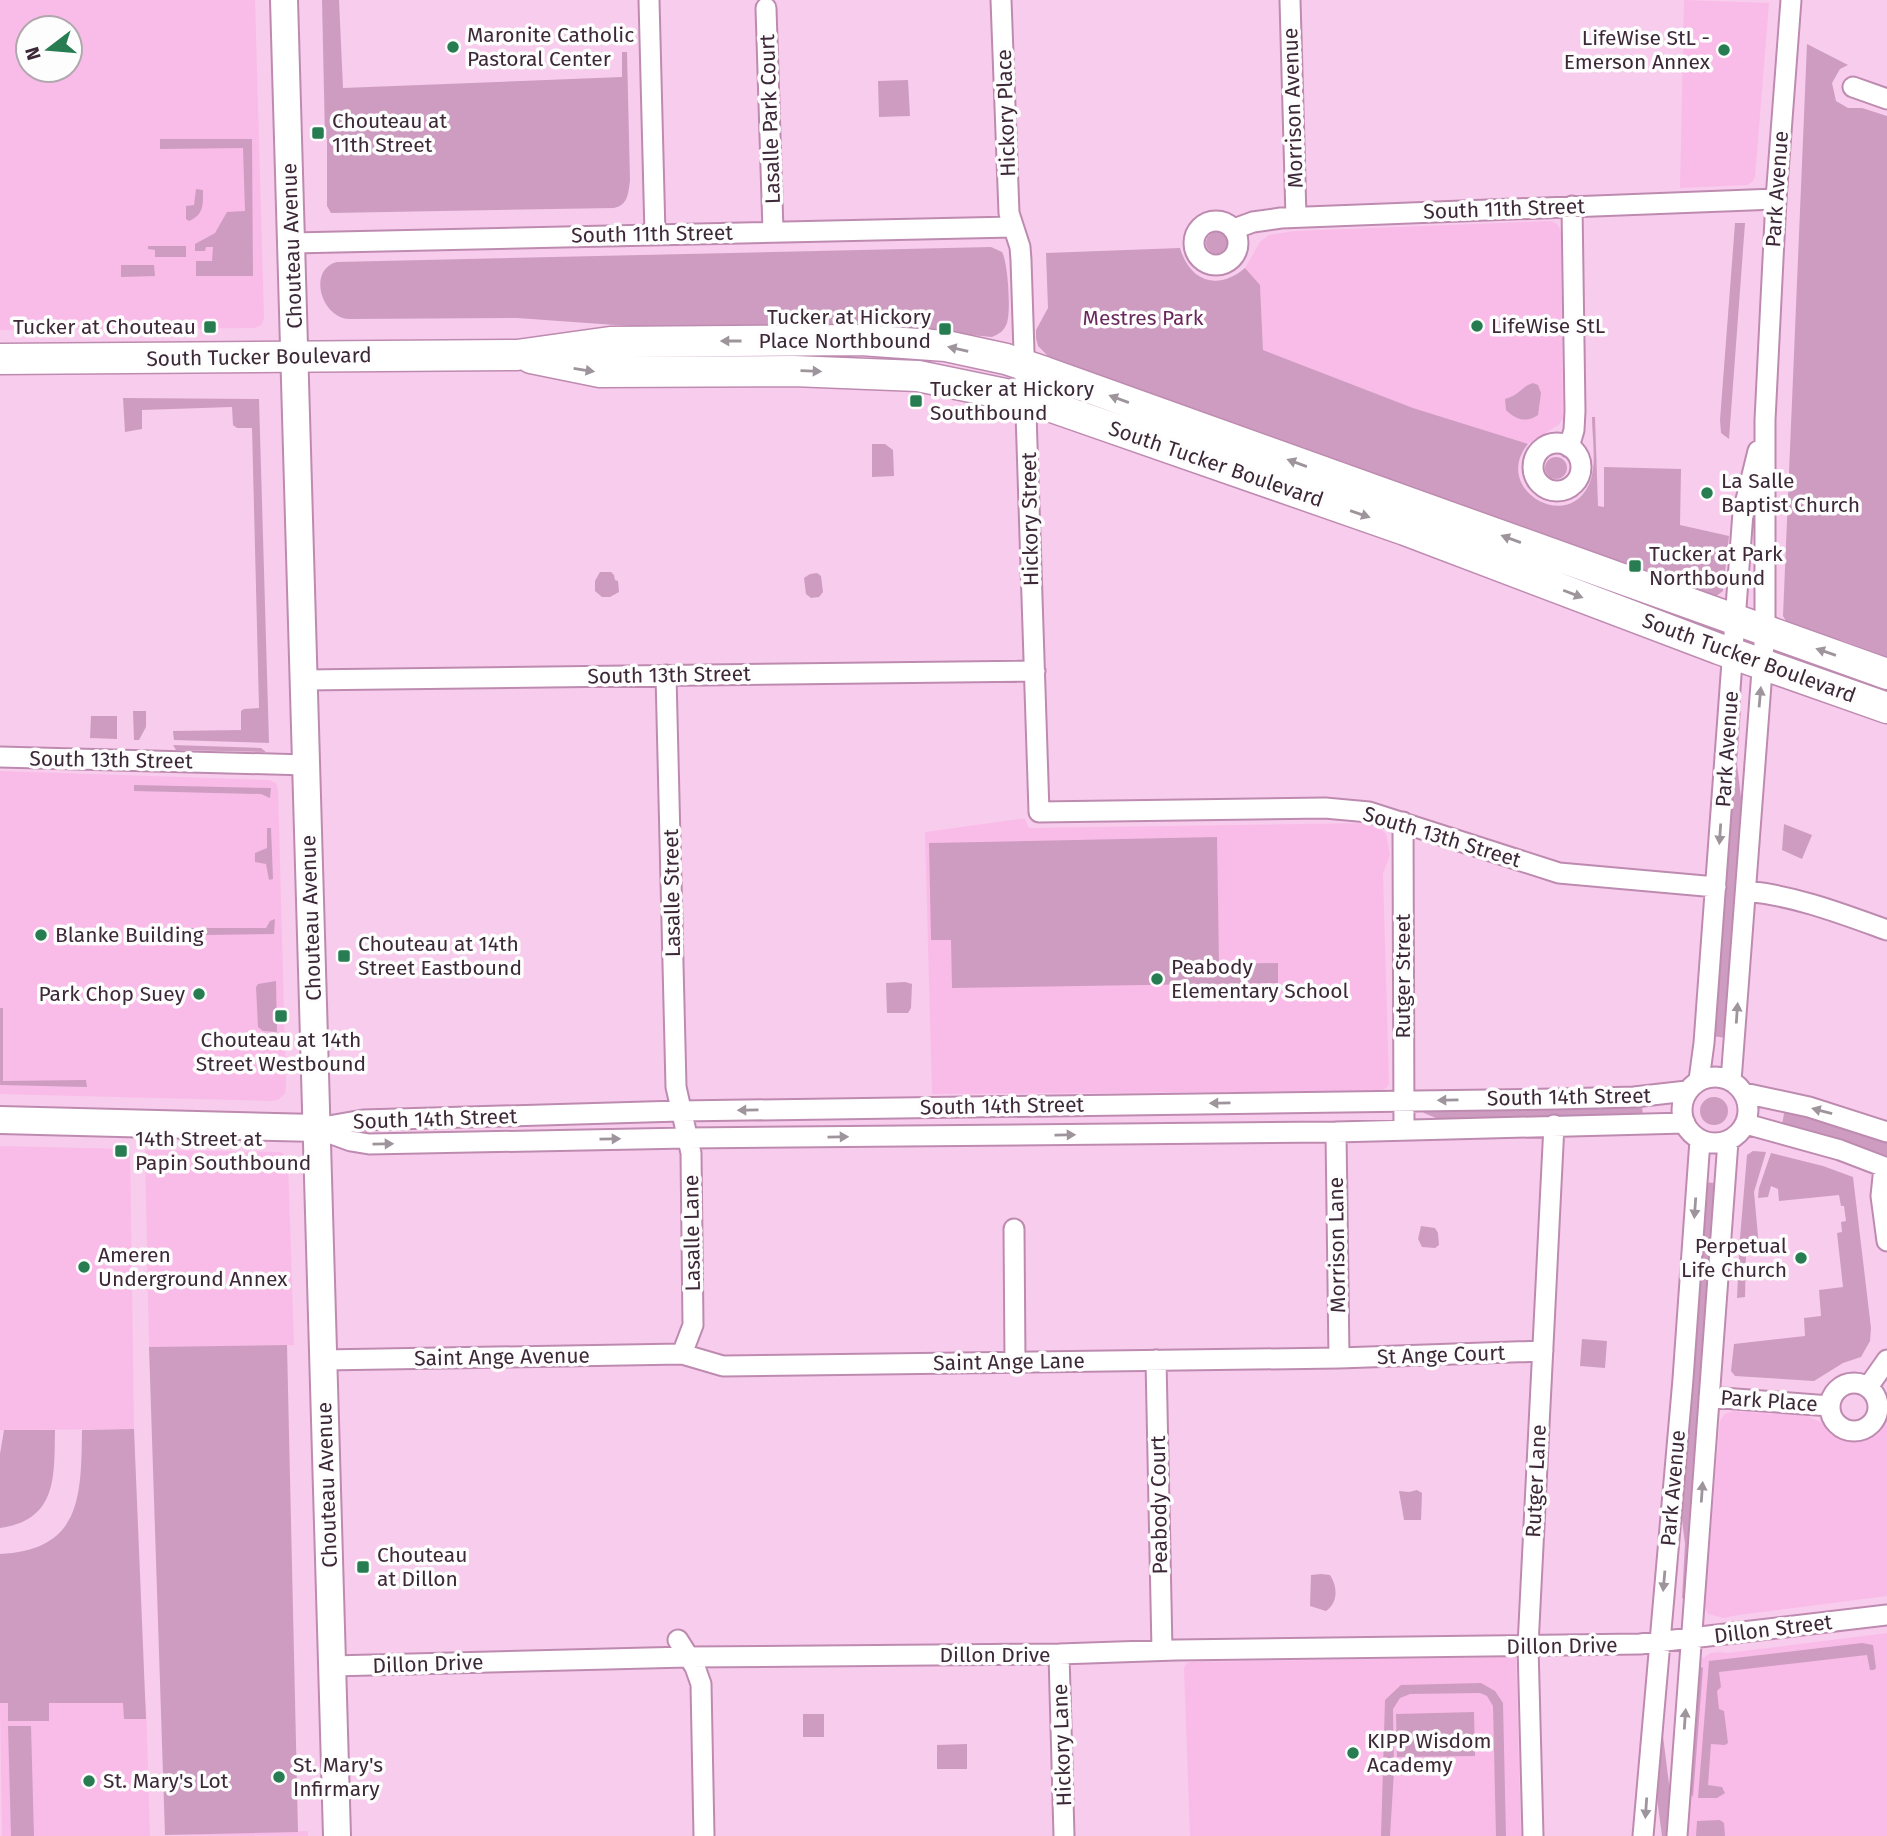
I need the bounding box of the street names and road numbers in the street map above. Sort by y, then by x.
street label: Morrison Avenue [1277,27,1309,189]
street label: Lasalle Park Court [754,33,786,204]
street label: Hickory Place [991,49,1021,177]
street label: Park Avenue [1760,130,1794,248]
street label: Chouteau Avenue [276,163,308,329]
street label: South 11th Street [1423,193,1586,225]
street label: South 11th Street [571,220,733,248]
street label: South Tucker Boulevard [146,342,372,372]
street label: South Tucker Boulevard [1105,415,1327,513]
street label: Hickory Street [1016,451,1044,586]
street label: South Tucker Boulevard [1639,607,1859,709]
street label: South 13th Street [587,661,751,689]
street label: Park Avenue [1710,690,1744,808]
street label: South 13th Street [29,746,193,774]
street label: South 13th Street [1360,801,1524,873]
street label: Lasalle Street [658,828,686,957]
street label: Chouteau Avenue [295,835,327,1001]
street label: Rutger Street [1390,913,1416,1038]
street label: South 14th Street [1487,1083,1652,1111]
street label: South 14th Street [920,1092,1085,1120]
street label: South 14th Street [353,1103,518,1135]
street label: Lasalle Lane [678,1174,706,1292]
street label: Morrison Lane [1323,1177,1351,1313]
street label: St Ange Court [1377,1340,1506,1370]
street label: Saint Ange Avenue [414,1342,590,1372]
street label: Saint Ange Lane [933,1348,1085,1376]
street label: Park Place [1720,1385,1818,1417]
street label: Chouteau Avenue [311,1402,343,1568]
street label: Rutger Lane [1520,1424,1552,1538]
street label: Park Avenue [1655,1429,1691,1547]
street label: Peabody Court [1145,1435,1173,1575]
street label: Dillon Street [1712,1609,1834,1649]
street label: Dillon Drive [1506,1632,1618,1660]
street label: Dillon Drive [939,1642,1051,1668]
street label: Dillon Drive [372,1649,484,1679]
street label: Hickory Lane [1047,1683,1077,1807]

